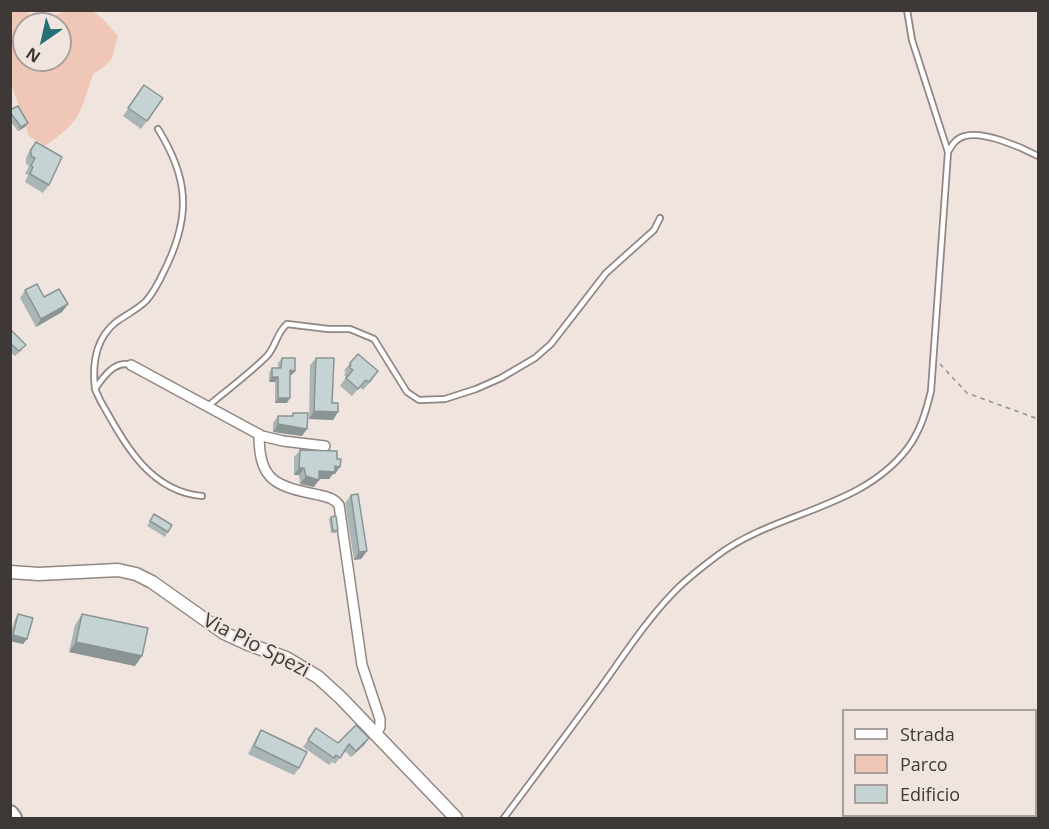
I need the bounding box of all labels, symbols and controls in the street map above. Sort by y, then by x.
north arrow [12,12,72,72]
text: N [22,43,45,68]
street label: Via Pio Spezi [199,609,313,683]
legend [842,709,1037,817]
text: Strada [900,722,955,746]
text: Parco [900,752,948,776]
text: Edificio [900,782,960,806]

